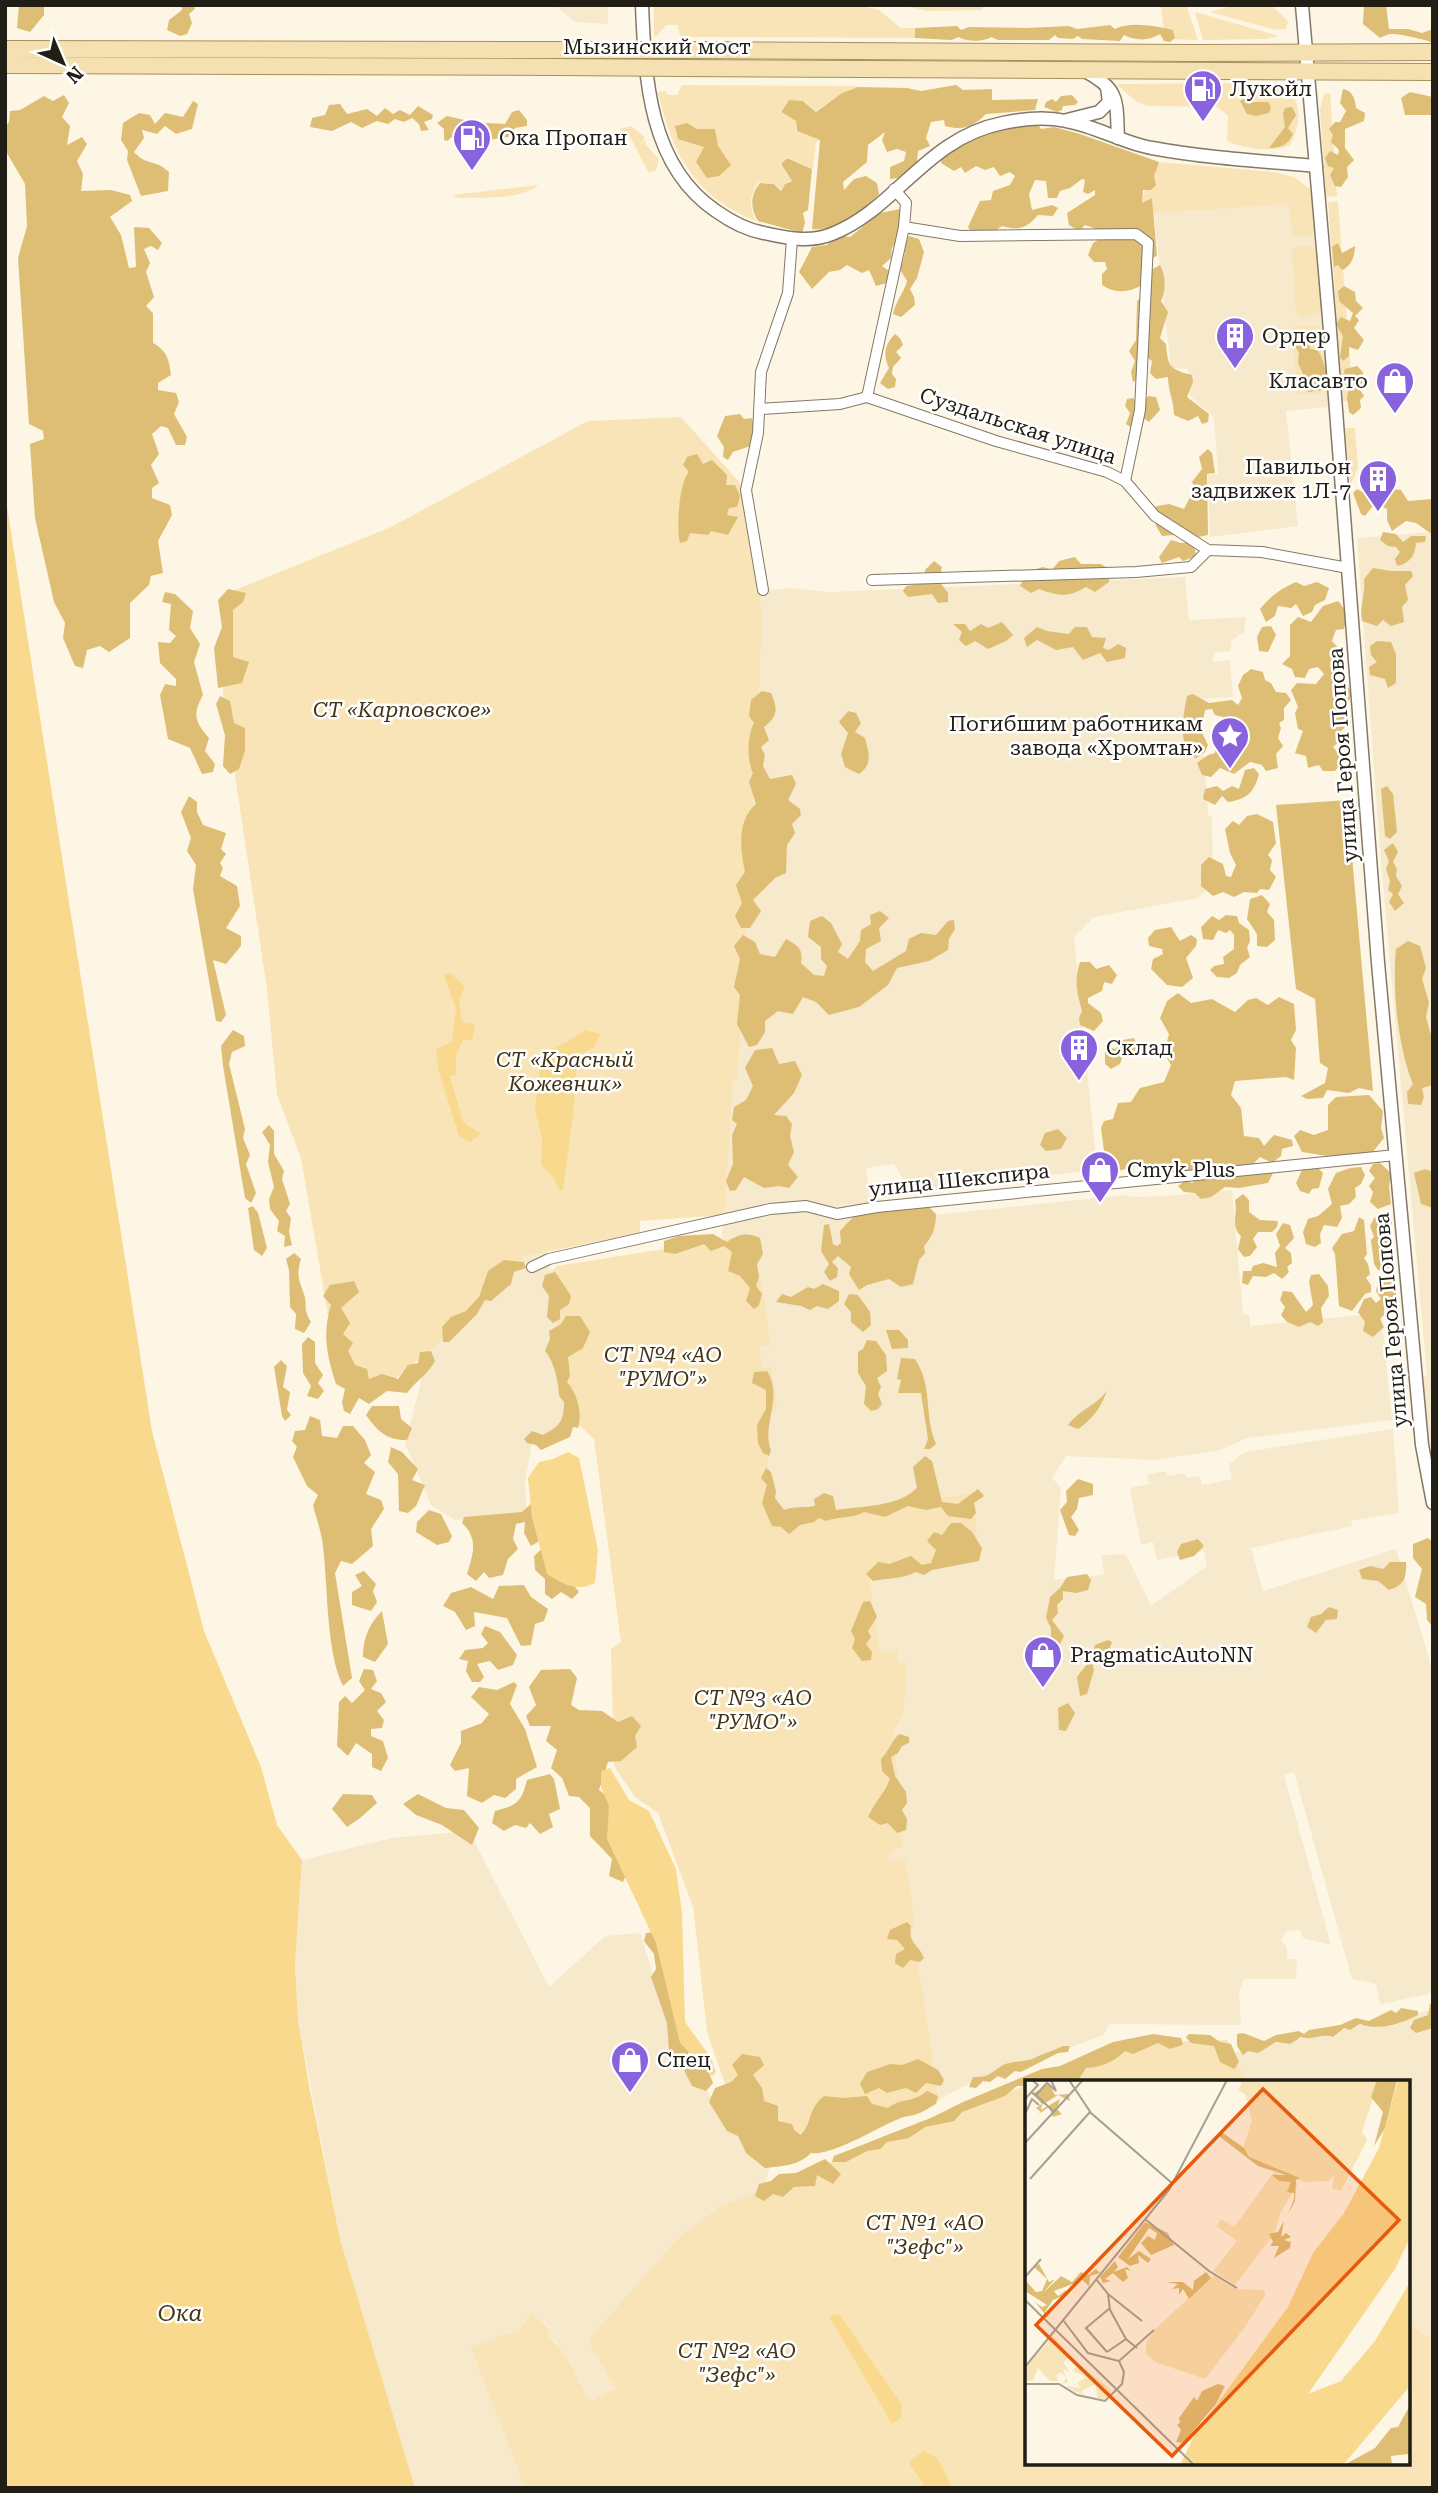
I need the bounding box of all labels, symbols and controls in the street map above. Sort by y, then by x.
north arrow [28,28,98,98]
street label: Мызинский мост [563,35,751,59]
text: N [61,62,88,88]
fuel station icon: Лукойл [1182,68,1224,123]
place label: Лукойл [1230,77,1312,101]
fuel station icon: Ока Пропан [451,117,493,172]
place label: Ока Пропан [499,126,627,150]
building icon: Ордер [1214,315,1256,370]
place label: Ордер [1262,324,1331,348]
shop icon: Класавто [1374,360,1416,415]
place label: Класавто [1268,369,1368,393]
street label: Суздальская улица [917,383,1120,469]
place label: Павильон задвижек 1Л-7 [1191,455,1351,503]
building icon: Павильон задвижек 1Л-7 [1357,458,1399,513]
street label: улица Героя Попова [1323,646,1362,863]
park label: СТ «Карповское» [313,698,491,722]
place label: Погибшим работникам завода «Хромтан» [949,712,1203,760]
place icon: Погибшим работникам завода «Хромтан» [1209,715,1251,770]
building icon: Склад [1058,1027,1100,1082]
place label: Склад [1106,1036,1173,1060]
park label: СТ «Красный Кожевник» [496,1048,634,1096]
shop icon: Cmyk Plus [1079,1149,1121,1204]
place label: Cmyk Plus [1127,1158,1235,1182]
street label: улица Шекспира [867,1159,1051,1201]
street label: улица Героя Попова [1370,1211,1412,1428]
park label: СТ №4 «АО "РУМО"» [604,1343,722,1391]
shop icon: PragmaticAutoNN [1022,1634,1064,1689]
place label: PragmaticAutoNN [1070,1643,1254,1667]
park label: СТ №3 «АО "РУМО"» [694,1686,812,1734]
shop icon: Спец [609,2039,651,2094]
place label: Спец [657,2048,711,2072]
inset map [1025,2080,1410,2465]
park label: СТ №1 «АО "Зефс"» [866,2211,984,2259]
water label: Ока [158,2300,202,2327]
park label: СТ №2 «АО "Зефс"» [678,2339,796,2387]

